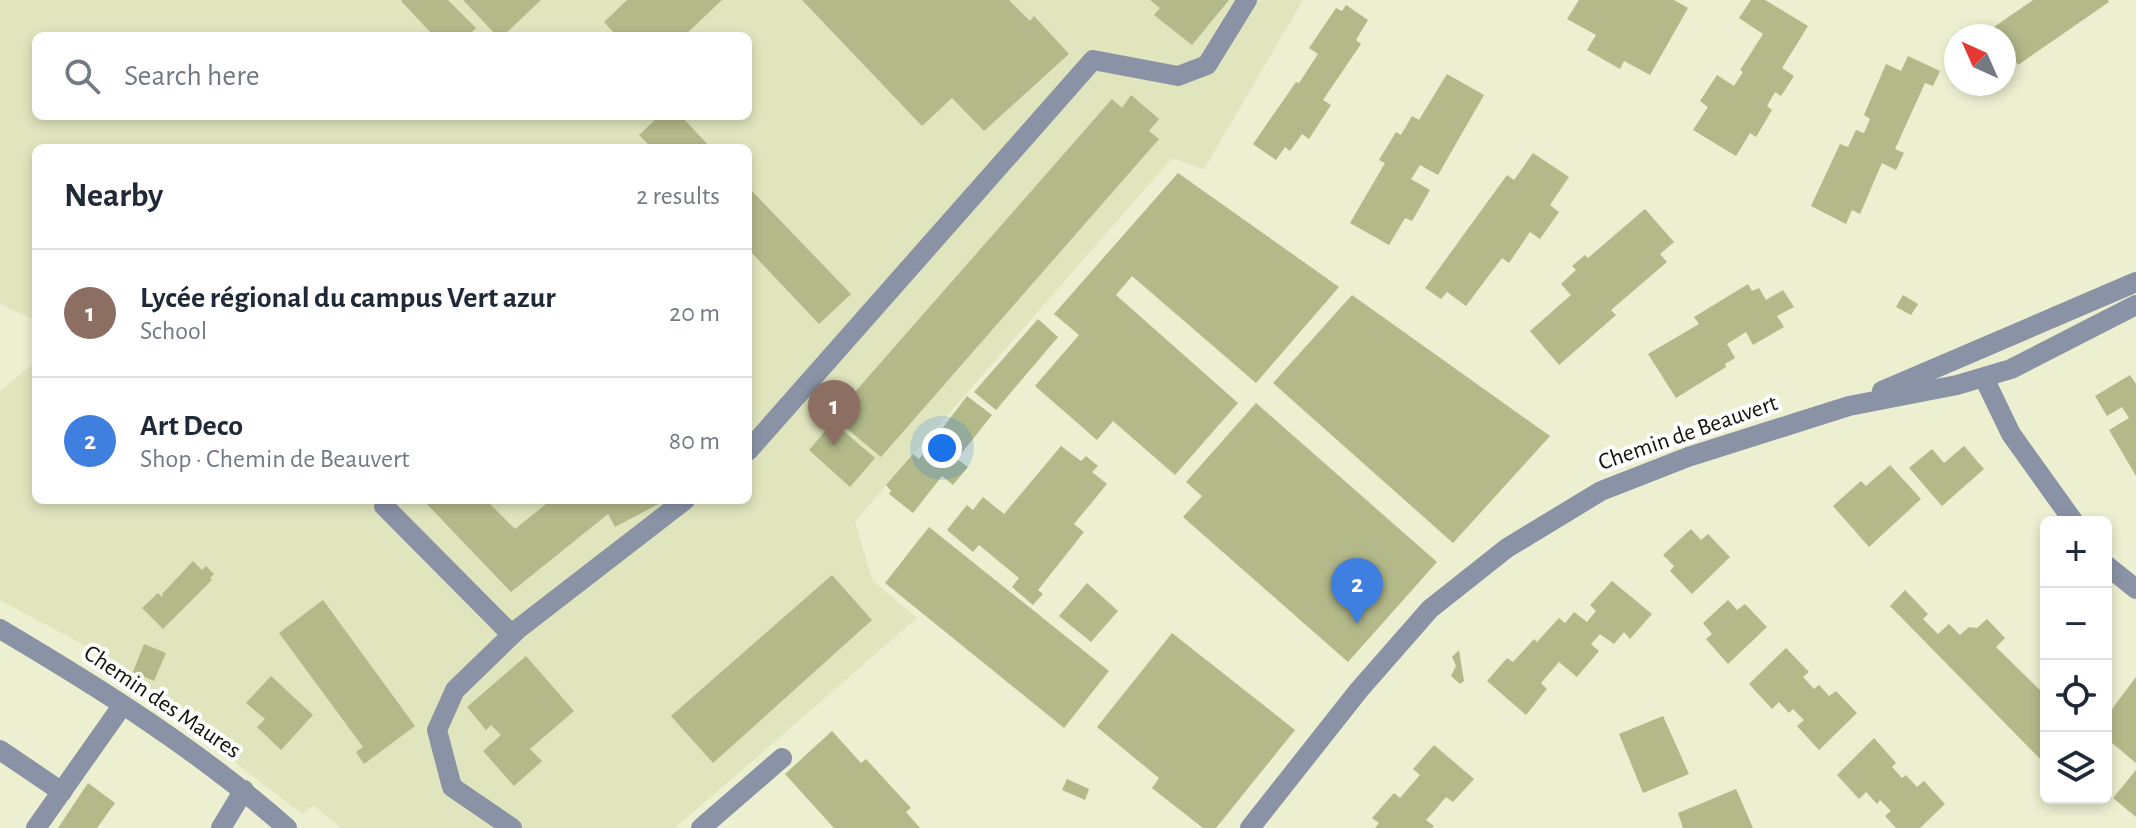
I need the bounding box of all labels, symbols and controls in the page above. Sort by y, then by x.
north arrow [1944,24,2016,96]
search box [32,32,752,120]
icon: search [60,54,104,98]
text: Search here [124,61,260,91]
text: Nearby [64,179,163,213]
text: 2 results [636,183,720,209]
text: Lycée régional du campus Vert azur [140,283,556,313]
text: 1 [85,300,95,326]
text: 20 m [669,300,720,326]
text: School [140,318,207,344]
pin: 1 [808,380,860,446]
street label: Chemin de Beauvert [1595,391,1781,475]
text: Art Deco [140,411,243,441]
text: 2 [84,428,96,454]
text: 80 m [669,428,720,454]
your location [922,428,962,468]
text: Shop · Chemin de Beauvert [140,446,410,472]
map controls [2040,516,2112,804]
button: + [2040,516,2112,588]
pin: 2 [1331,558,1383,624]
button: − [2040,588,2112,660]
street label: Chemin des Maures [79,641,245,763]
button: locate [2040,660,2112,732]
button: layers [2040,732,2112,804]

